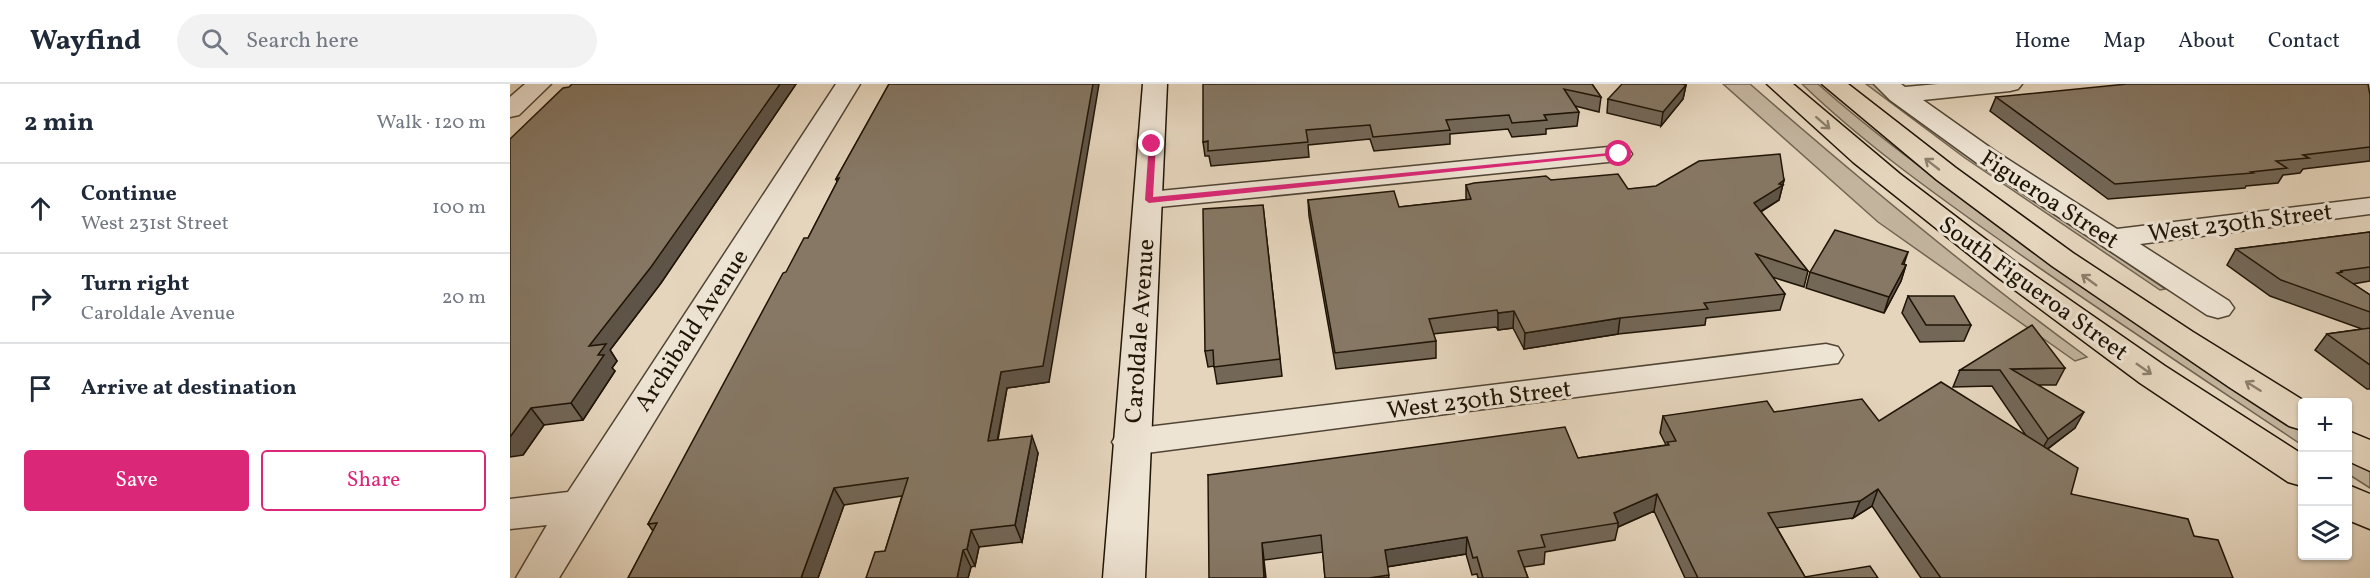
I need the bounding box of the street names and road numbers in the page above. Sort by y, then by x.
street label: Figueroa Street [1973,143,2125,258]
street label: West 230th Street [2146,196,2335,252]
street label: South Figueroa Street [1931,209,2135,370]
street label: Caroldale Avenue [1118,238,1164,424]
street label: Archibald Avenue [627,243,758,419]
street label: West 230th Street [1385,373,1574,429]

